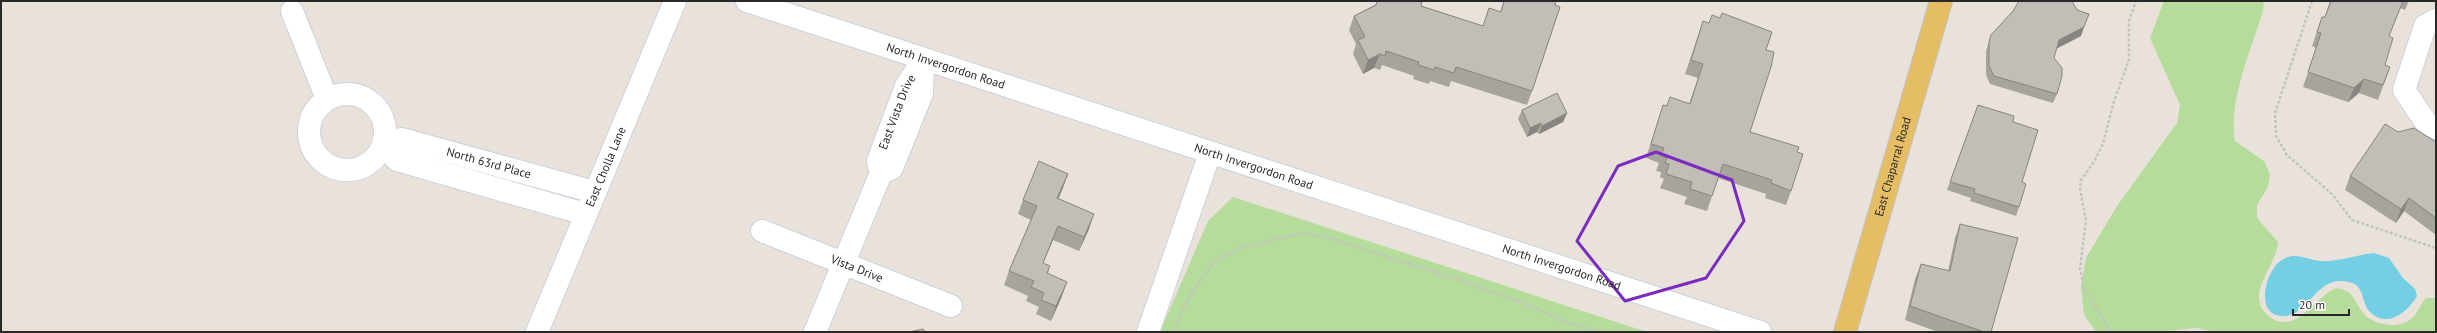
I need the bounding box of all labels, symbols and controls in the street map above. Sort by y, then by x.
street label: North Invergordon Road [885,39,1007,92]
street label: East Vista Drive [875,71,919,152]
street label: East Chaparral Road [1871,115,1914,218]
street label: East Cholla Lane [582,124,629,209]
street label: North Invergordon Road [1193,140,1315,192]
street label: North 63rd Place [445,144,533,181]
street label: North Invergordon Road [1501,240,1623,293]
street label: Vista Drive [828,251,885,285]
scale bar [2293,291,2349,317]
text: 20 m [2299,297,2325,312]

